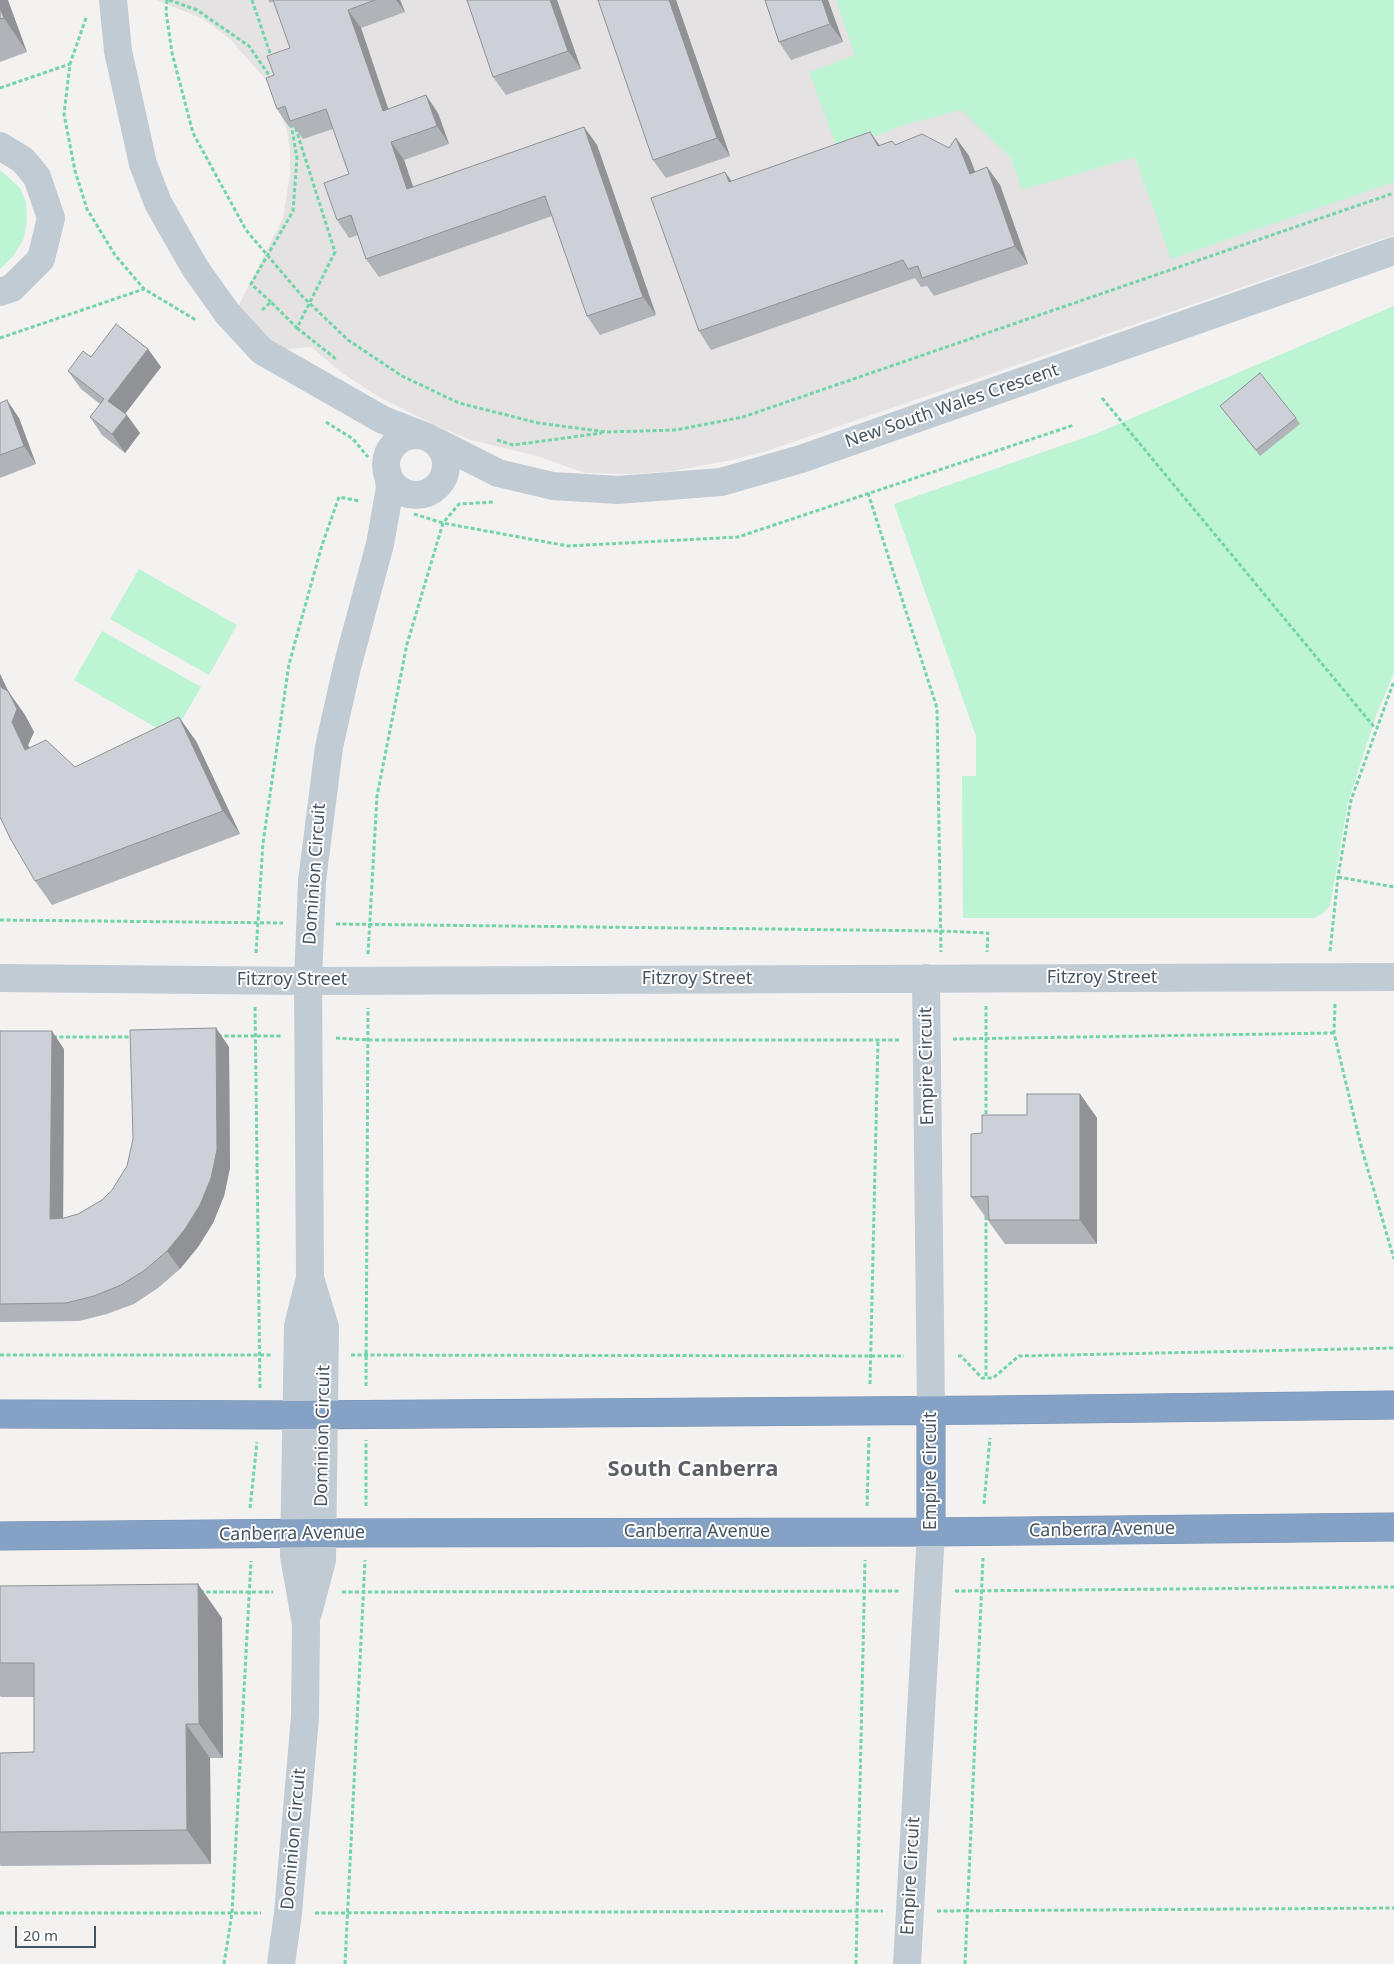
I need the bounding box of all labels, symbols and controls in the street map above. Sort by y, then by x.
street label: New South Wales Crescent [842,359,1062,453]
street label: Dominion Circuit [299,802,331,946]
street label: Fitzroy Street [1047,967,1157,989]
street label: Fitzroy Street [642,968,752,990]
street label: Fitzroy Street [237,969,347,991]
street label: Empire Circuit [915,1007,939,1125]
street label: Dominion Circuit [311,1365,335,1507]
street label: Empire Circuit [920,1412,942,1530]
district label: South Canberra [608,1457,778,1483]
street label: Canberra Avenue [1029,1518,1175,1542]
street label: Canberra Avenue [624,1521,770,1543]
street label: Canberra Avenue [219,1522,365,1546]
street label: Dominion Circuit [277,1767,311,1911]
street label: Empire Circuit [897,1816,925,1936]
scale bar [18,1916,99,1948]
text: 20 m [23,1925,58,1945]

